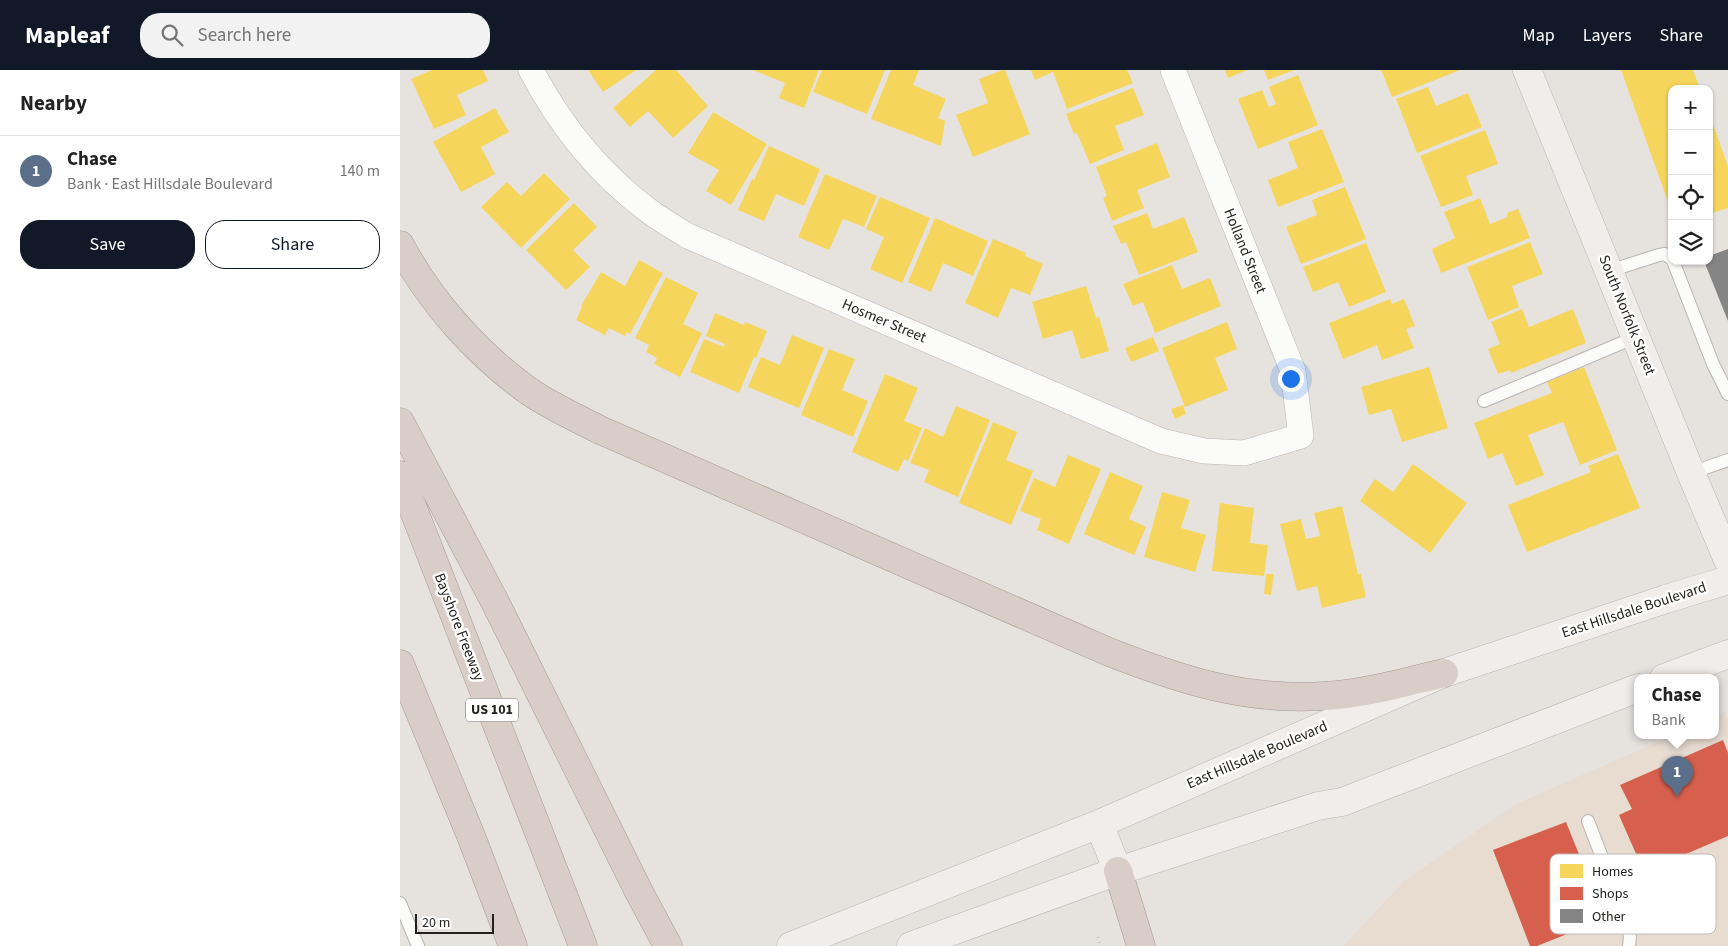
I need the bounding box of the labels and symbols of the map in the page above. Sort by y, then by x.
street label: Holland Street [1218,205,1272,297]
street label: South Norfolk Street [1593,252,1661,378]
street label: Hosmer Street [839,294,929,348]
your location [1278,366,1304,392]
street label: Bayshore Freeway [429,570,489,684]
street label: East Hillsdale Boulevard [1559,577,1709,643]
road number: US 101 [466,698,518,722]
street label: East Hillsdale Boulevard [1183,716,1331,794]
pin: 1 [1661,756,1693,797]
legend [1550,854,1716,934]
text: Homes [1592,862,1633,882]
text: Shops [1592,884,1628,904]
text: Other [1592,907,1626,927]
scale bar [415,911,494,934]

